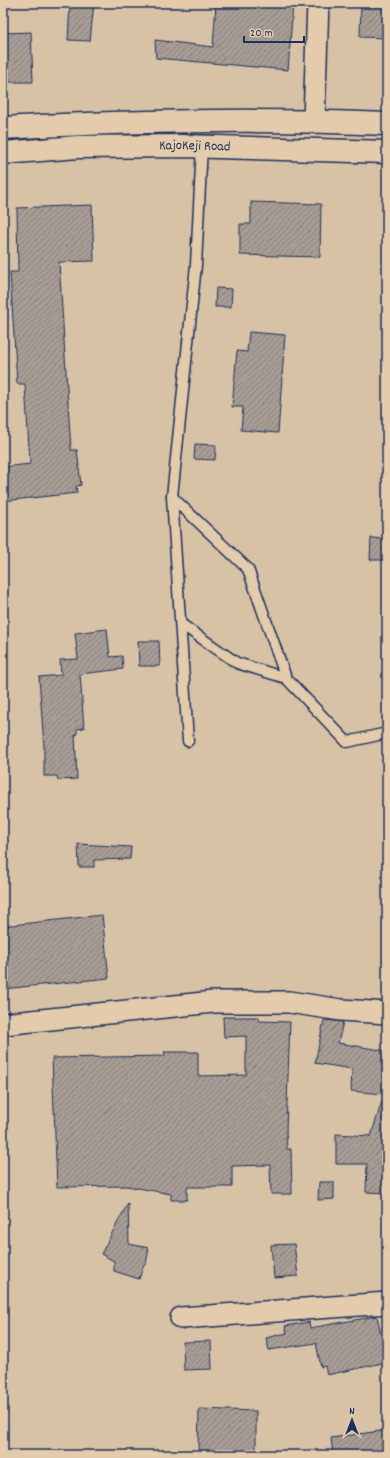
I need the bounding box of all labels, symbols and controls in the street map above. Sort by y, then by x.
scale bar [244,18,304,44]
text: 20 m [250,25,273,42]
street label: KajoKeji Road [159,136,231,157]
north arrow [332,1400,372,1440]
text: N [349,1404,355,1420]

